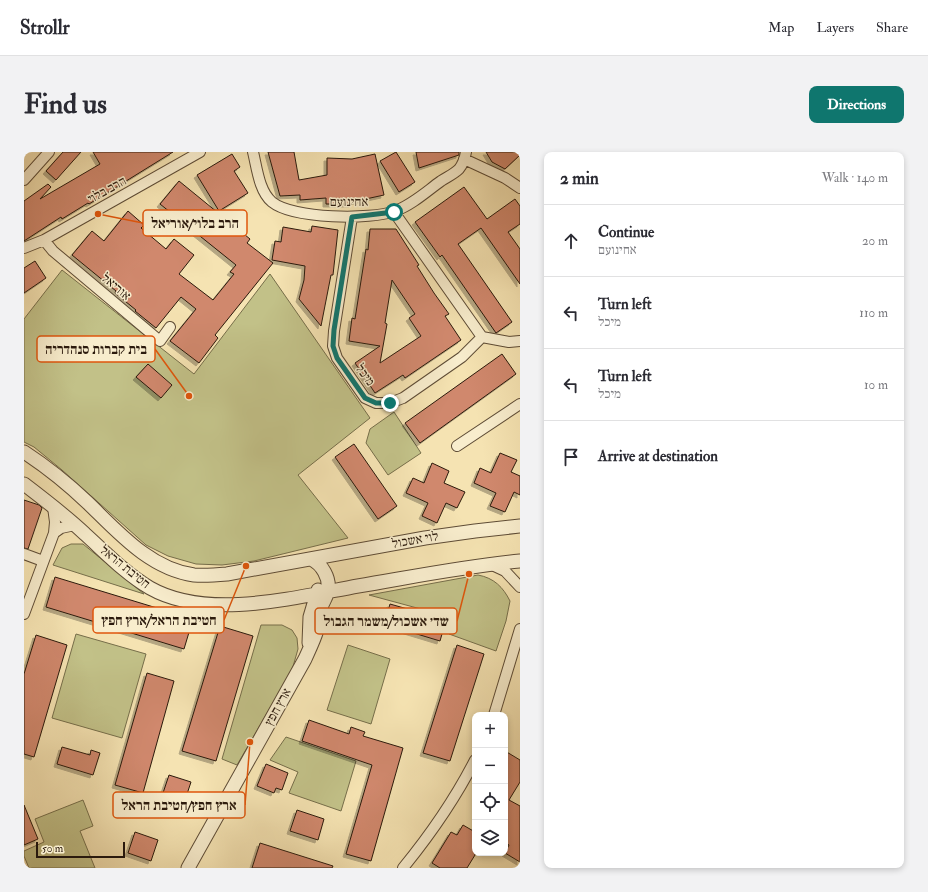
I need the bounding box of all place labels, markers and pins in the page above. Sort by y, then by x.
callout: הרב בלוי/אוריאל [143,210,247,236]
callout: בית קברות סנהדריה [37,336,155,362]
callout: חטיבת הראל/ארץ חפץ [93,607,224,633]
callout: שד׳ אשכול/משמר הגבול [315,608,457,634]
callout: ארץ חפץ/חטיבת הראל [113,792,245,818]

